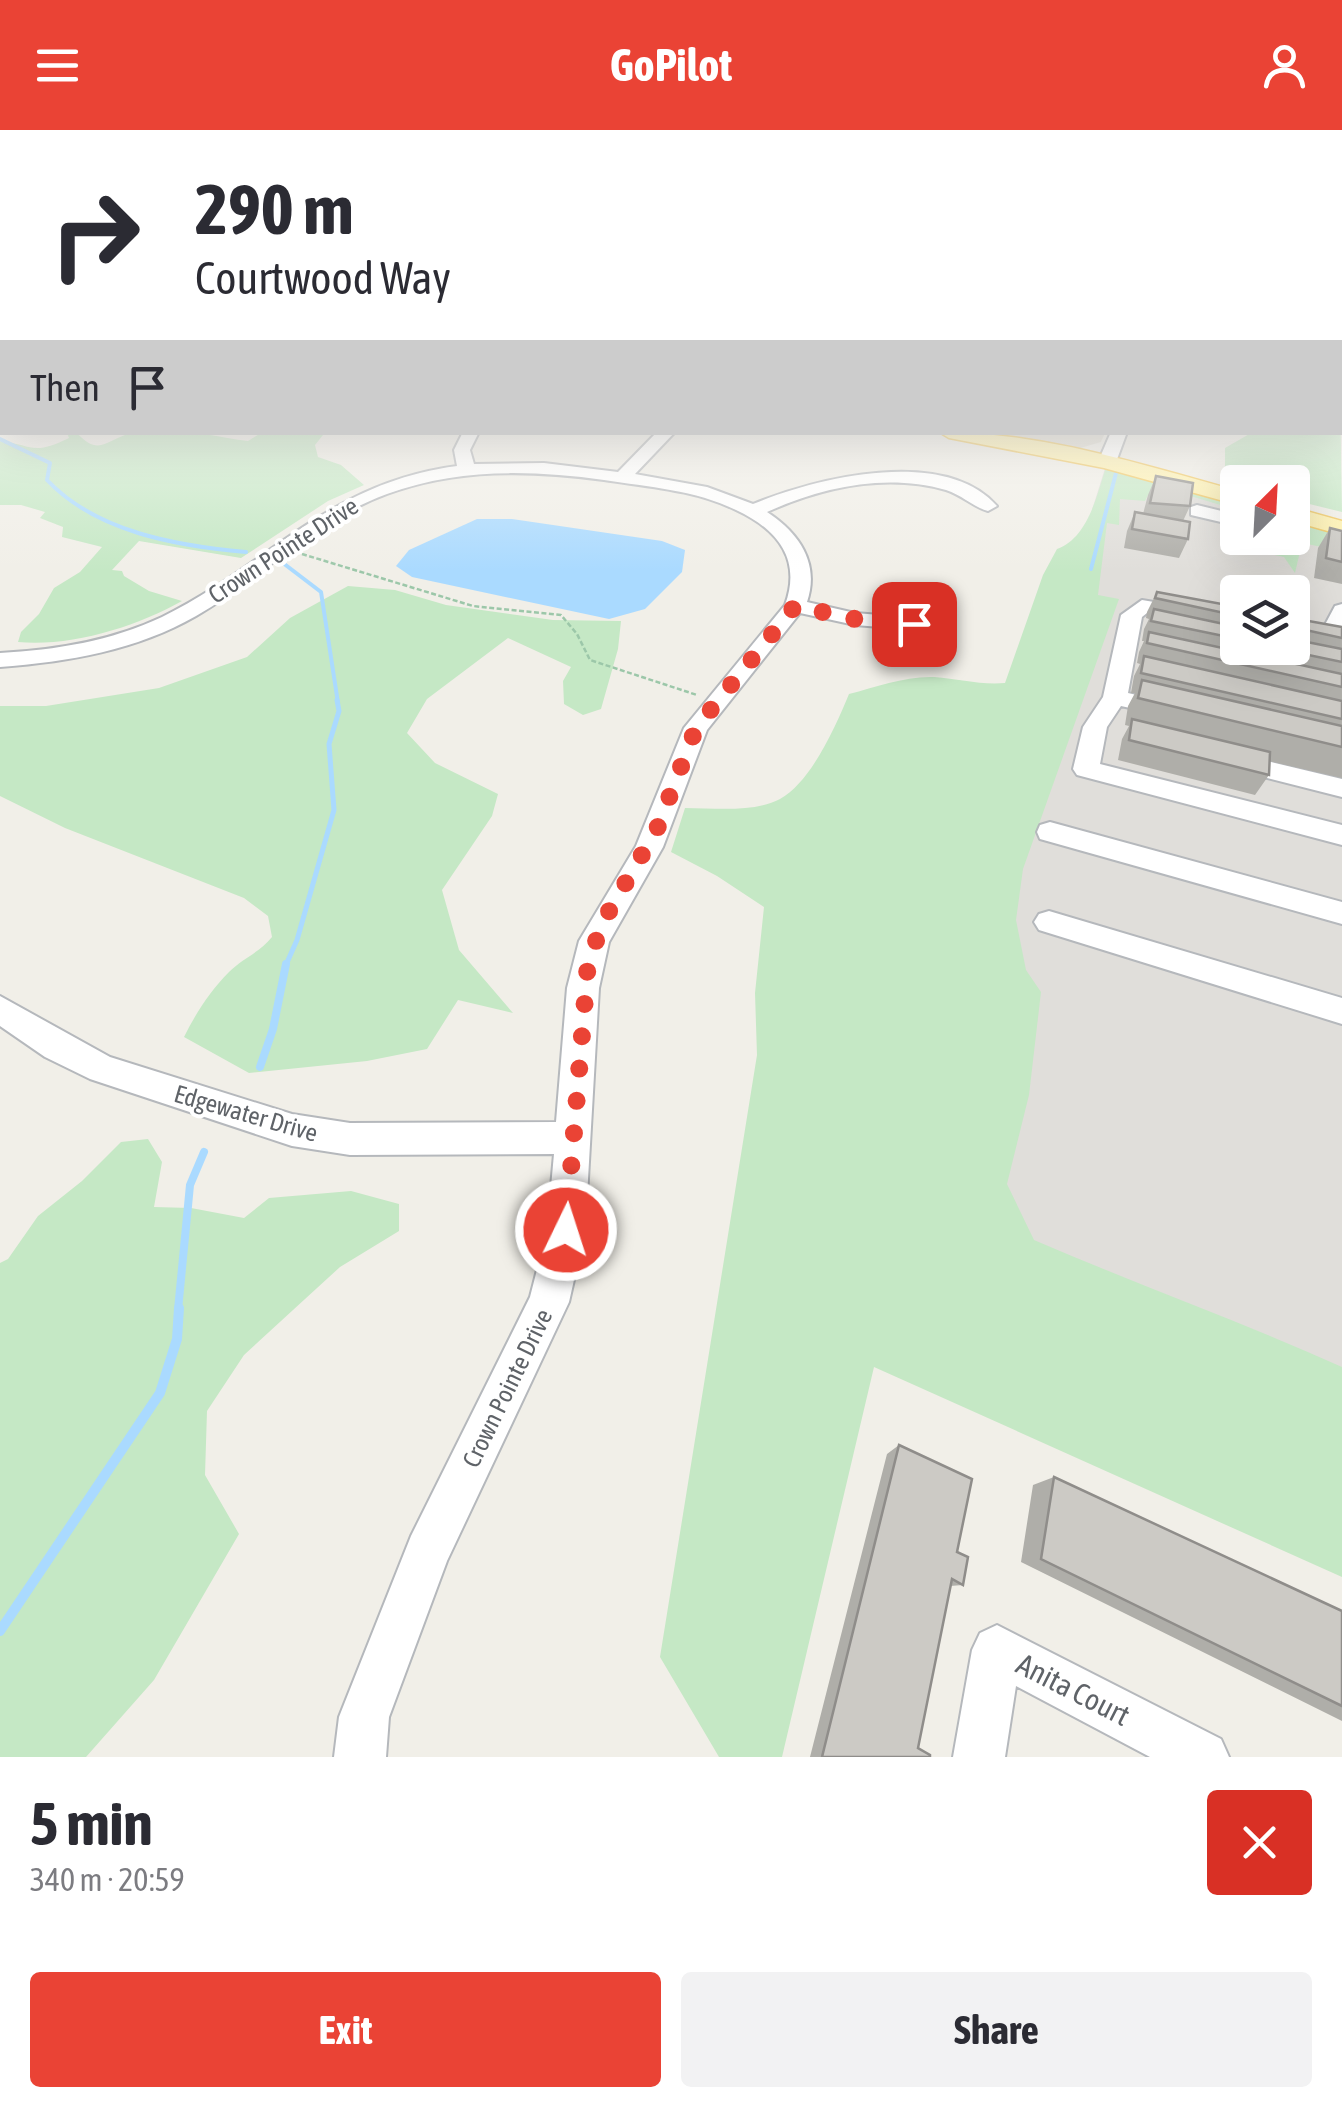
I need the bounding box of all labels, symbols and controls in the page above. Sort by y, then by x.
icon: menu [30,38,85,93]
icon: person [1257,38,1312,93]
text: GoPilot [610,39,732,91]
text: 290 m [195,169,354,249]
icon: right [30,170,160,300]
text: Courtwood Way [195,252,451,304]
icon: arrive [120,360,175,415]
text: Then [30,366,100,409]
north arrow [1220,465,1310,555]
map controls [1220,465,1310,665]
street label: Crown Pointe Drive [203,491,363,609]
button: layers [1220,575,1310,665]
pin [872,582,957,667]
icon: arrive [887,597,942,652]
street label: Edgewater Drive [171,1079,321,1147]
position arrow [514,1178,618,1282]
street label: Crown Pointe Drive [457,1304,557,1472]
street label: Anita Court [1011,1646,1136,1732]
text: 5 min [30,1789,153,1858]
button: close [1207,1790,1312,1895]
text: 340 m · 20:59 [30,1861,185,1898]
button: Exit [30,1972,661,2087]
button: Share [681,1972,1312,2087]

